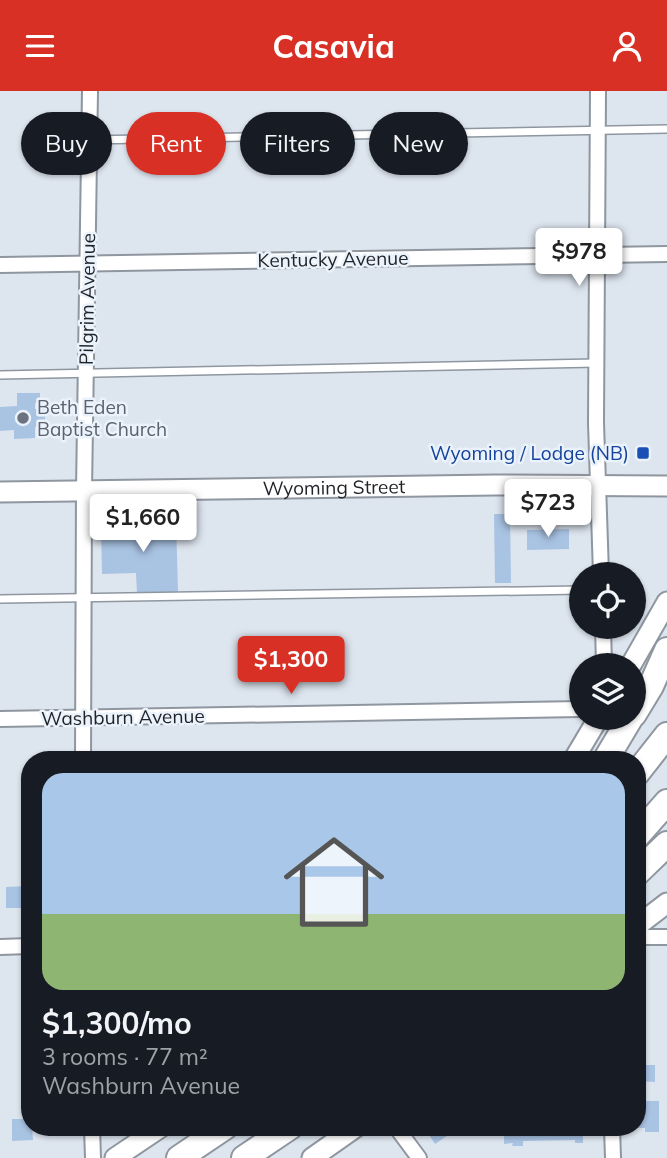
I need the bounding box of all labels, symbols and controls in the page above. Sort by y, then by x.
text: Casavia [272,26,395,66]
icon: menu [21,27,59,65]
icon: person [608,27,646,65]
chip: Buy [21,112,112,175]
chip: Rent [126,112,226,175]
chip: Filters [240,112,355,175]
chip: New [369,112,468,175]
pin: $978 [538,229,620,288]
street label: Pilgrim Avenue [74,233,100,365]
text: $978 [551,236,607,265]
street label: Kentucky Avenue [257,246,409,272]
place label: Beth Eden Baptist Church [37,395,167,441]
marker: Beth Eden Baptist Church [15,410,31,426]
place label: Wyoming / Lodge (NB) [430,441,629,465]
marker: Wyoming / Lodge (NB) [635,445,651,461]
street label: Wyoming Street [262,474,406,500]
pin: $723 [507,479,589,539]
text: $723 [520,487,576,516]
pin: $1,660 [86,495,200,554]
text: $1,660 [106,502,180,531]
map controls [569,562,646,730]
button: locate [569,562,646,639]
pin: $1,300 [234,637,348,696]
text: $1,300 [254,644,328,673]
button: layers [569,653,646,730]
street label: Washburn Avenue [41,704,205,730]
icon: home [271,819,397,945]
text: $1,300/mo [42,1004,192,1042]
text: 3 rooms · 77 m² [42,1042,208,1071]
text: Washburn Avenue [42,1071,240,1100]

